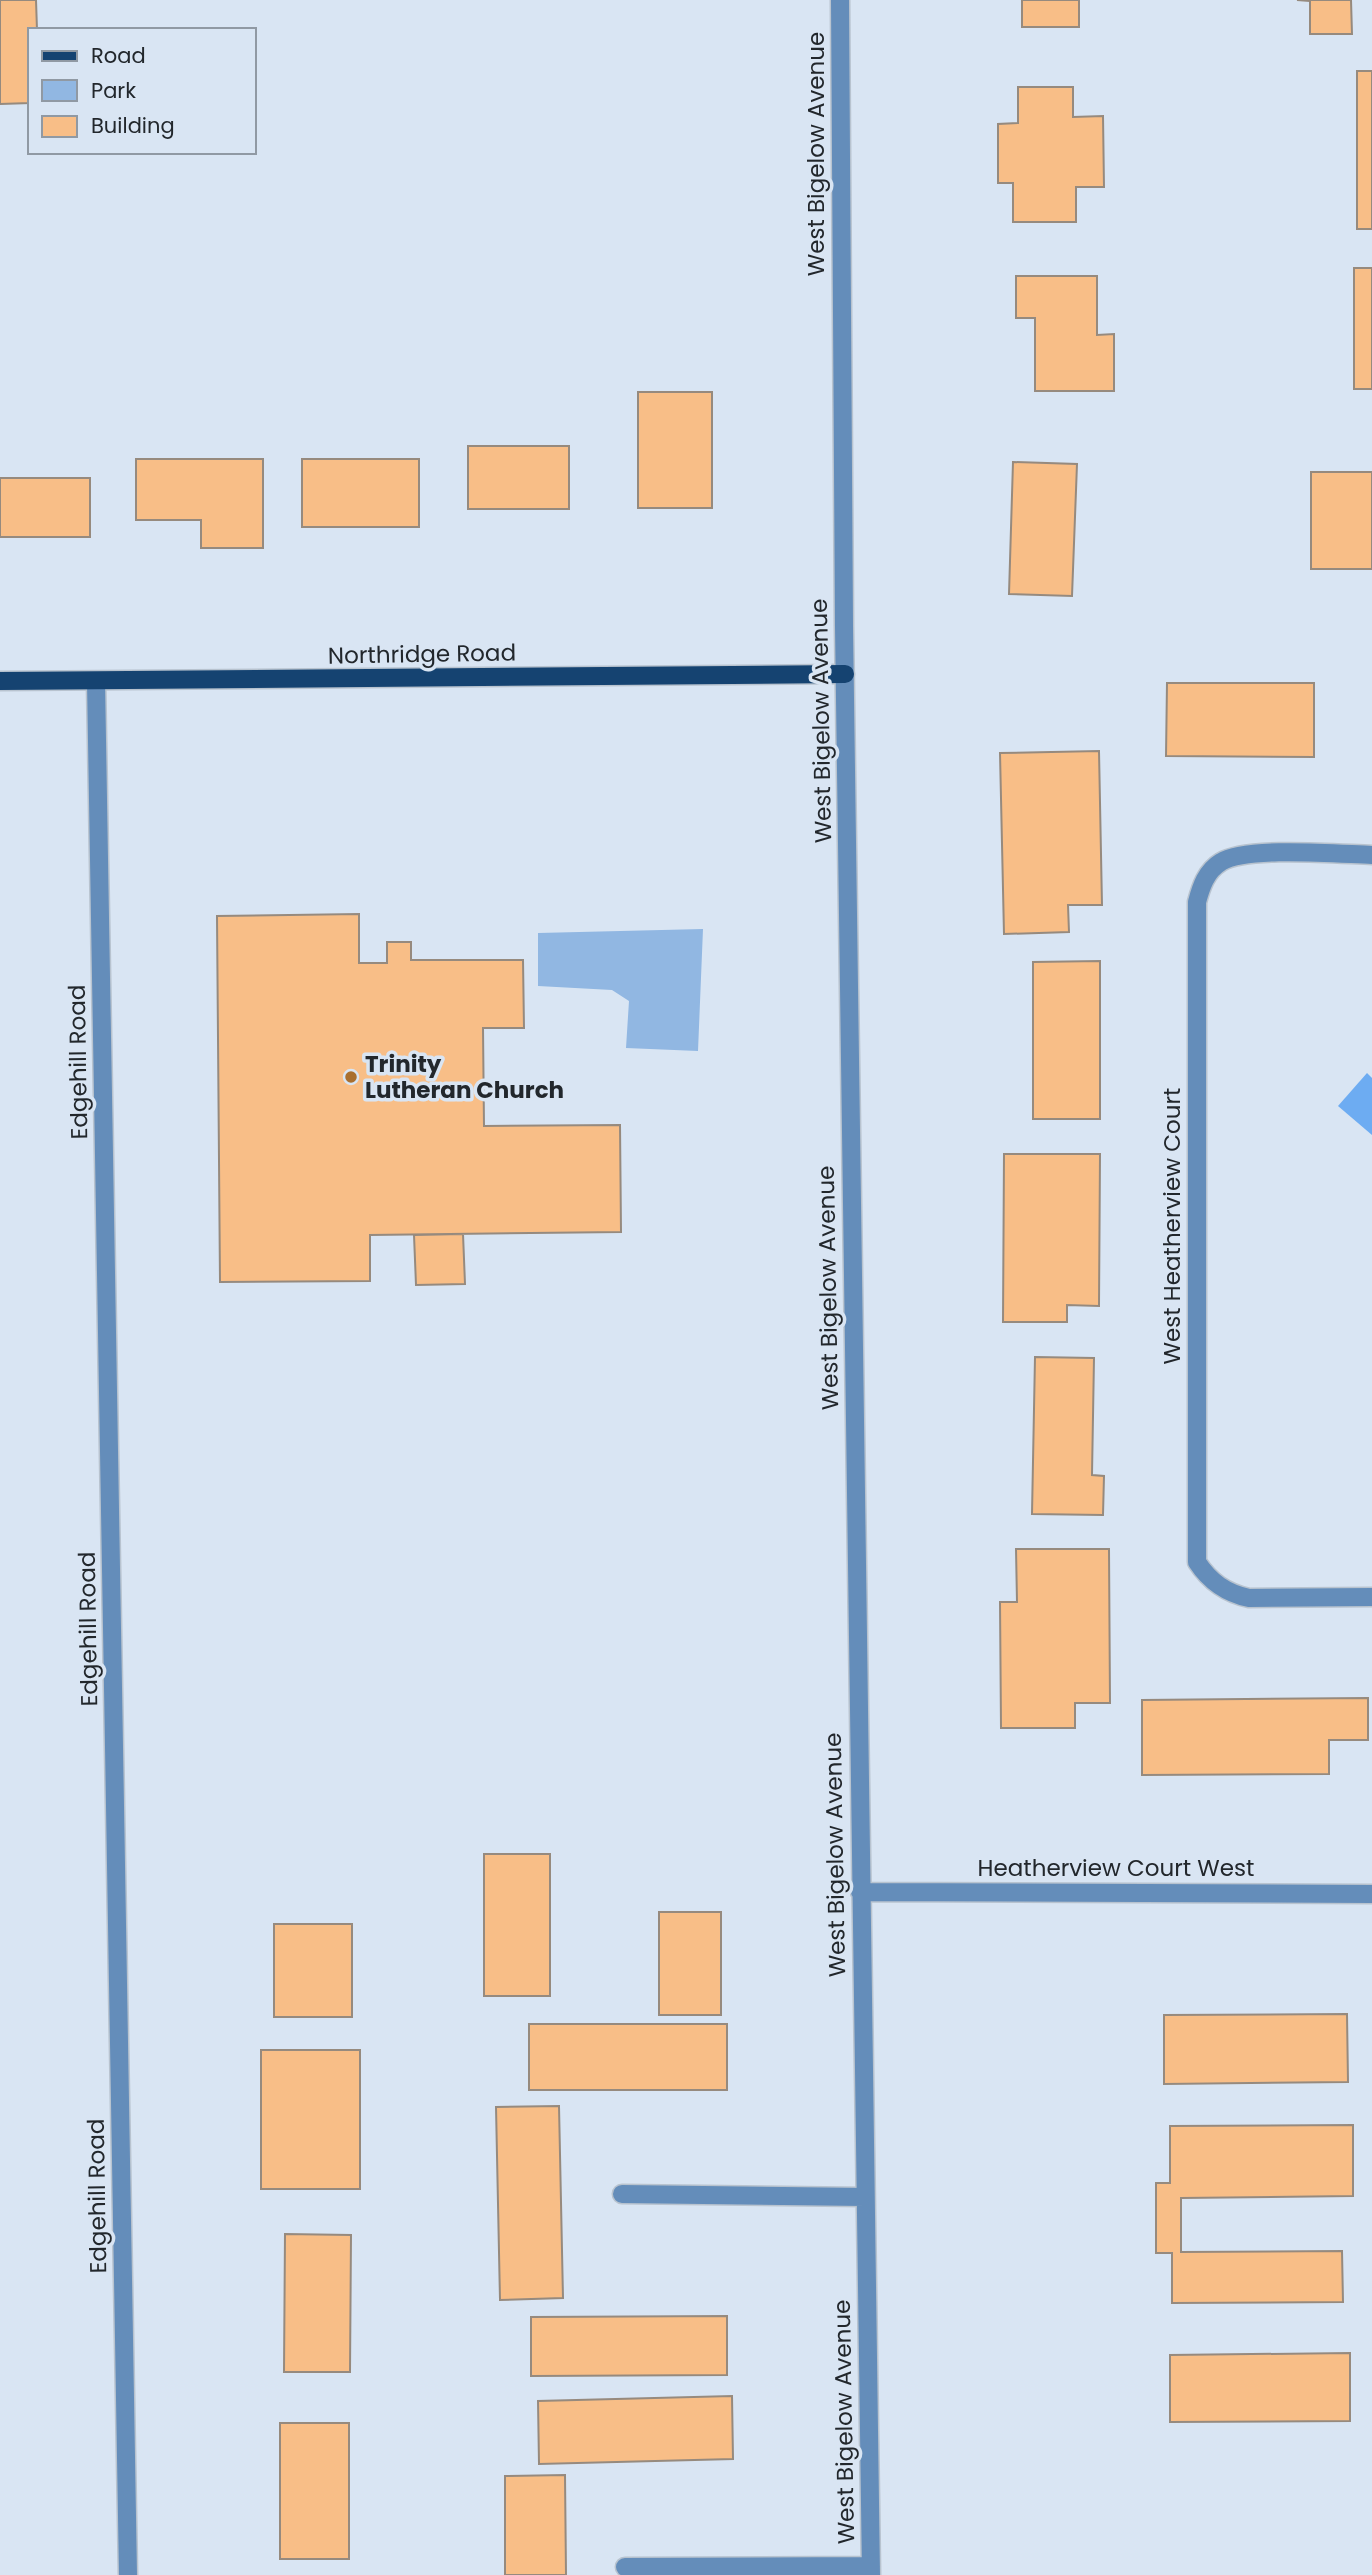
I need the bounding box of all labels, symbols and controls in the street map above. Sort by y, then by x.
legend [28,28,256,154]
street label: West Bigelow Avenue [800,32,832,276]
text: Road [91,41,146,70]
text: Park [91,76,136,105]
text: Building [91,111,175,140]
street label: West Bigelow Avenue [803,598,839,844]
street label: Northridge Road [328,636,516,672]
street label: Edgehill Road [61,984,95,1140]
place label: Trinity Lutheran Church [365,1048,564,1106]
marker: Trinity Lutheran Church [343,1069,359,1085]
street label: West Heatherview Court [1156,1088,1188,1364]
street label: West Bigelow Avenue [810,1165,846,1411]
street label: Edgehill Road [71,1551,105,1707]
street label: West Bigelow Avenue [817,1732,853,1978]
street label: Heatherview Court West [978,1852,1254,1884]
street label: Edgehill Road [80,2118,114,2274]
street label: West Bigelow Avenue [826,2299,862,2545]

